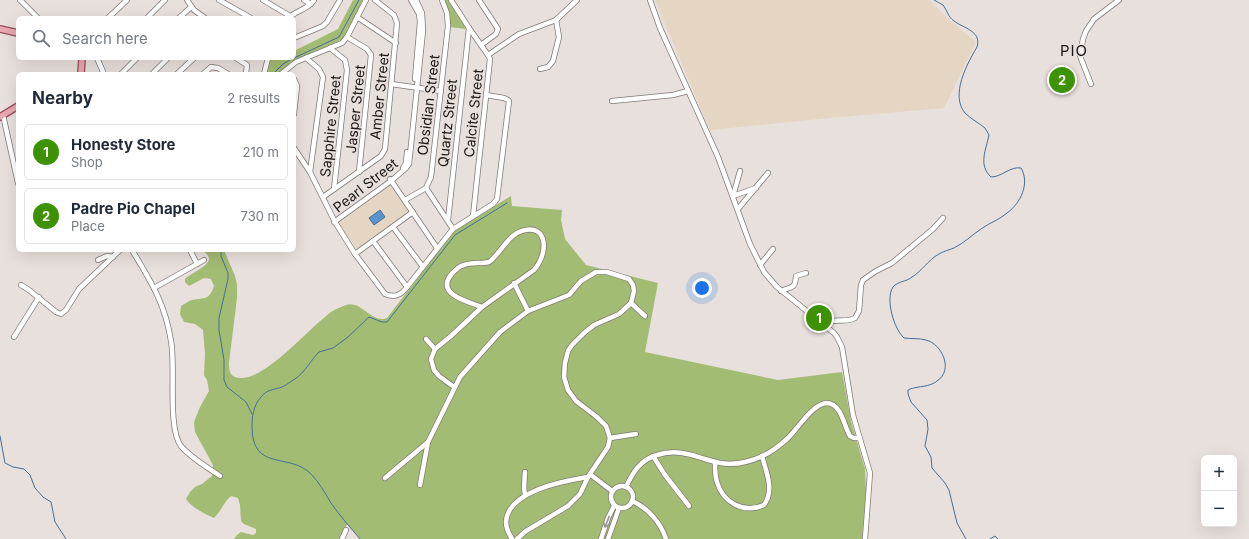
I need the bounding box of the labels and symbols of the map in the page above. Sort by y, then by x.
district label: PIO [1060,41,1088,60]
street label: Amber Street [366,51,392,140]
street label: Obsidian Street [413,53,443,156]
street label: Jasper Street [342,64,368,154]
pin: 2 [1049,65,1075,95]
street label: Calcite Street [460,67,486,158]
street label: Sapphire Street [316,74,344,178]
street label: Quartz Street [434,78,460,168]
street label: Pearl Street [329,154,401,216]
your location [692,278,712,298]
pin: 1 [806,303,832,333]
one-way arrow [602,516,610,528]

